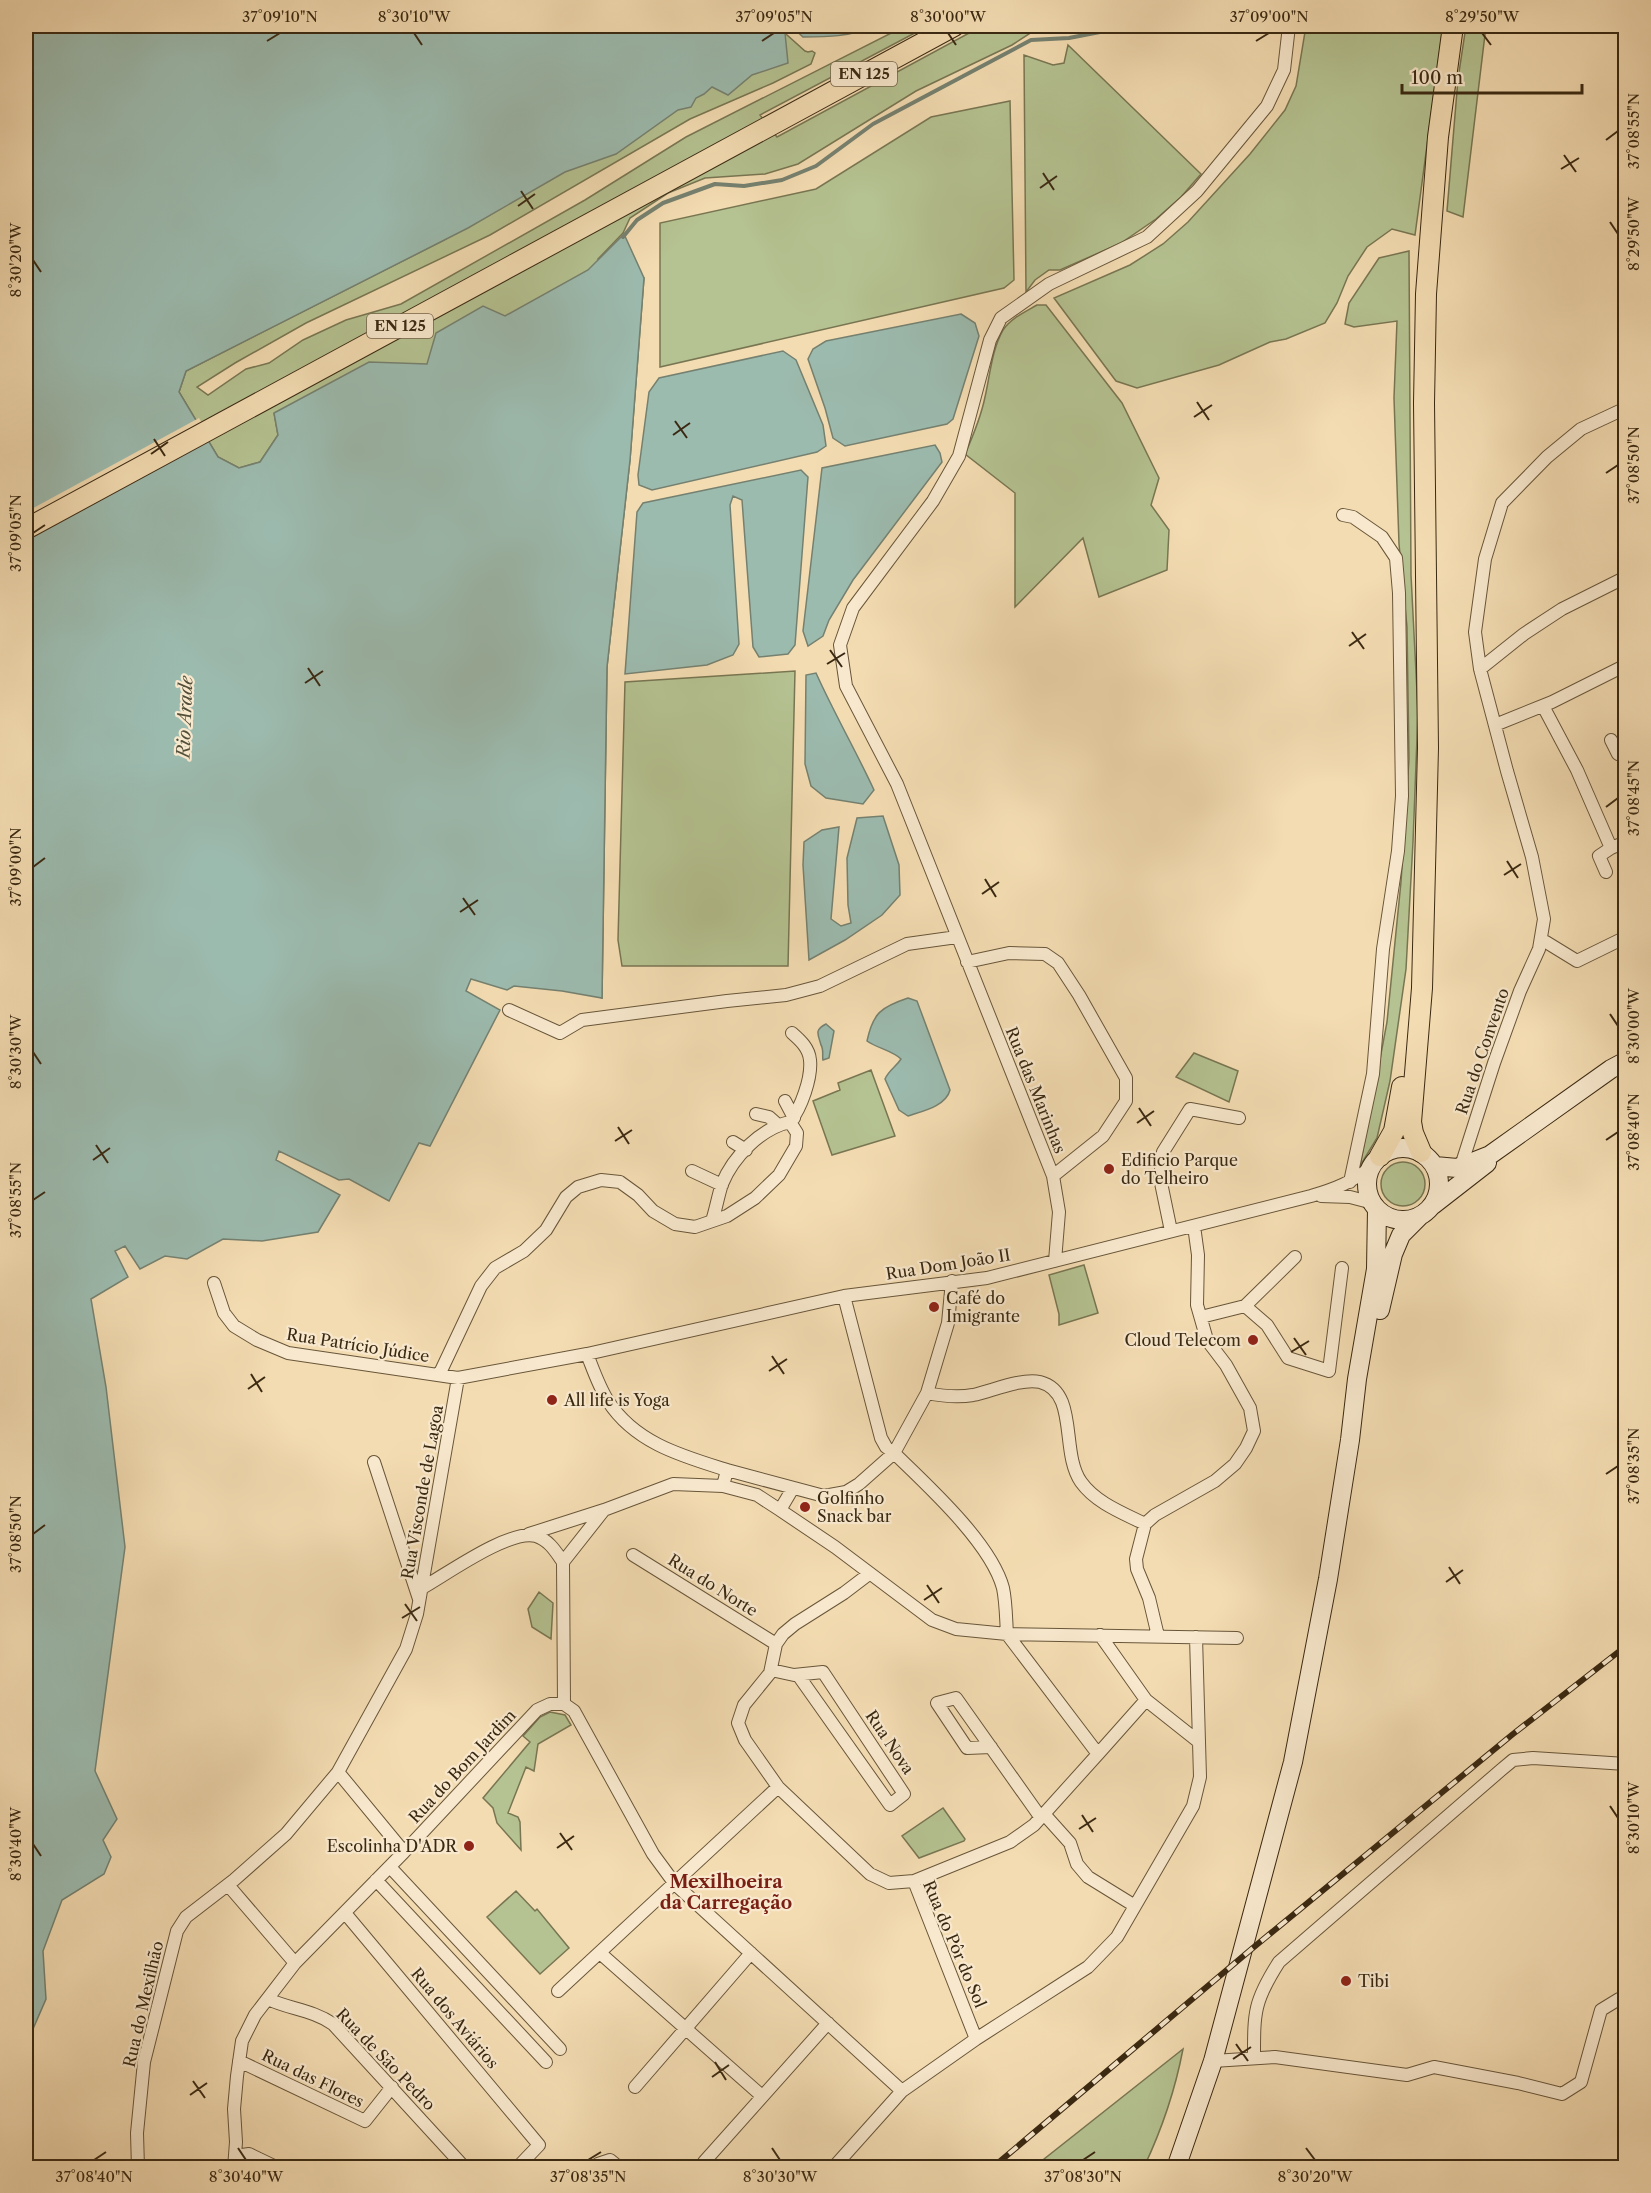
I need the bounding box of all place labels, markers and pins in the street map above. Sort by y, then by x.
place label: Edificio Parque do Telheiro [1121,1150,1238,1188]
marker: Edificio Parque do Telheiro [1102,1162,1116,1176]
place label: Café do Imigrante [946,1288,1020,1326]
marker: Café do Imigrante [927,1300,941,1314]
place label: Cloud Telecom [1124,1330,1241,1350]
marker: Cloud Telecom [1246,1333,1260,1347]
place label: All life is Yoga [563,1390,670,1410]
marker: All life is Yoga [545,1393,559,1407]
place label: Golfinho Snack bar [817,1488,892,1526]
marker: Golfinho Snack bar [798,1500,812,1514]
place label: Escolinha D'ADR [327,1836,458,1856]
marker: Escolinha D'ADR [462,1839,476,1853]
place label: Tibi [1358,1971,1389,1991]
marker: Tibi [1339,1974,1353,1988]

